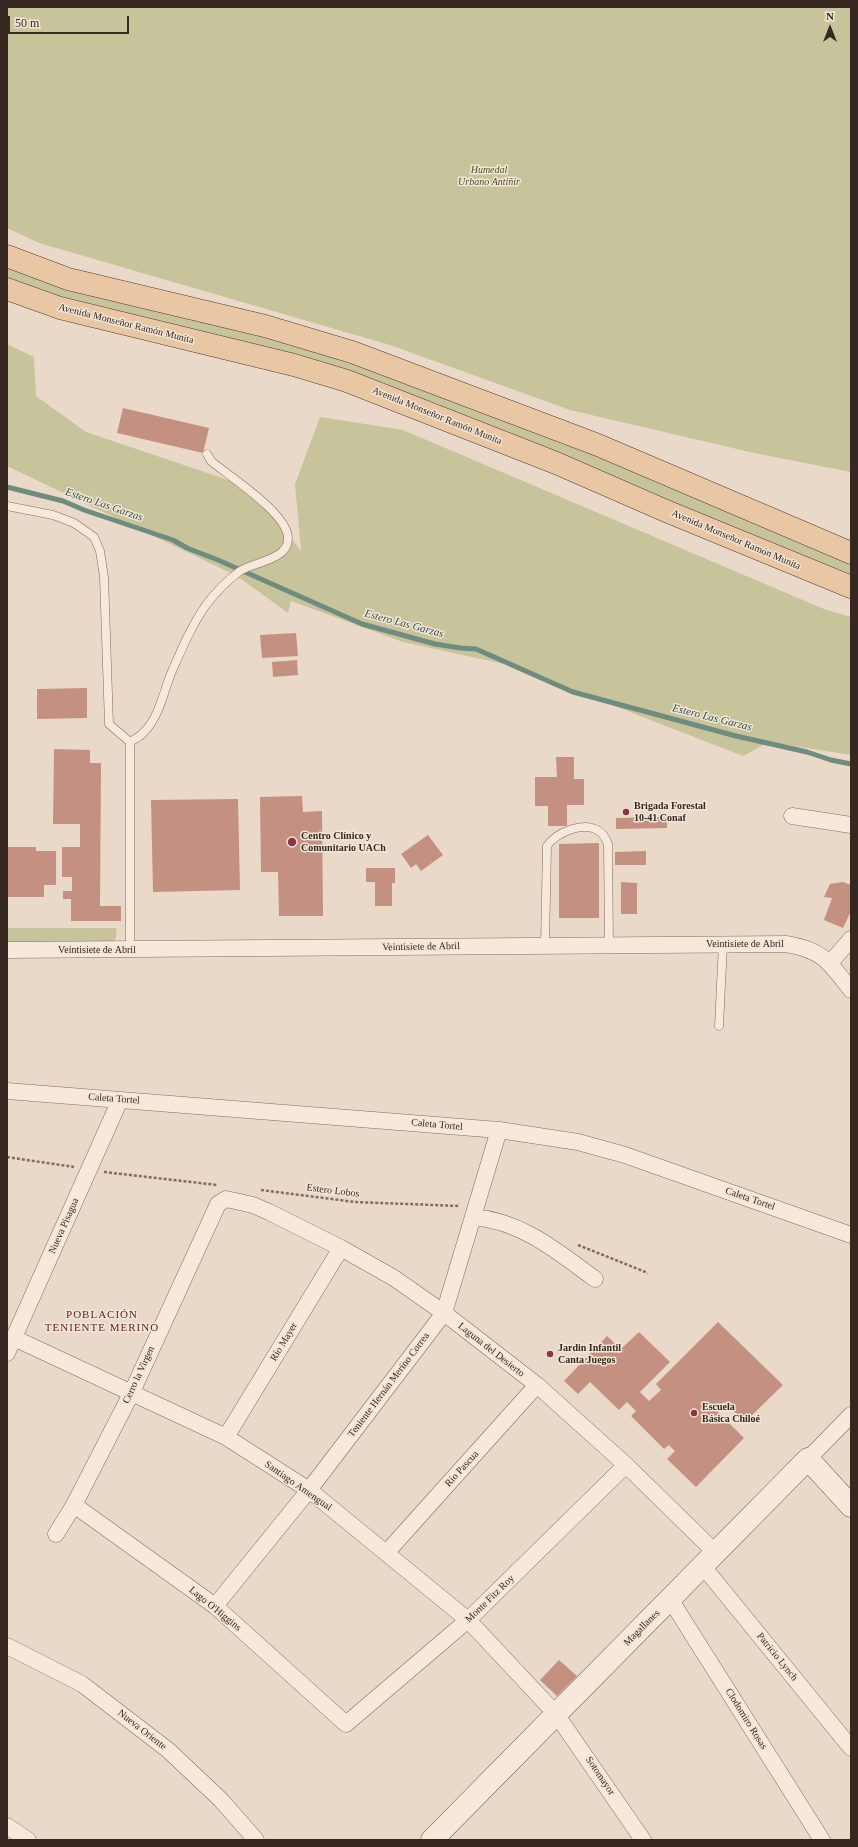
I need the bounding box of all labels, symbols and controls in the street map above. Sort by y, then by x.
scale bar [10,8,131,34]
north arrow [810,8,850,48]
text: N [826,10,834,22]
text: 50 m [15,16,39,30]
park label: Humedal Urbano Antiñir [458,164,520,188]
street label: Avenida Monseñor Ramón Munita [57,301,195,347]
street label: Avenida Monseñor Ramón Munita [370,384,504,448]
water label: Estero Las Garzas [63,485,145,525]
street label: Avenida Monseñor Ramón Munita [670,507,802,573]
water label: Estero Las Garzas [363,607,445,641]
water label: Estero Las Garzas [671,702,753,734]
place label: Brigada Forestal 10-41 Conaf [634,800,706,824]
marker: Brigada Forestal 10-41 Conaf [621,807,631,817]
place label: Centro Clínico y Comunitario UACh [301,830,386,854]
marker: Centro Clínico y Comunitario UACh [286,836,298,848]
street label: Veintisiete de Abril [706,938,784,950]
street label: Veintisiete de Abril [382,940,460,954]
street label: Veintisiete de Abril [58,944,136,956]
street label: Caleta Tortel [88,1091,140,1107]
street label: Caleta Tortel [411,1117,463,1133]
street label: Estero Lobos [306,1182,360,1200]
street label: Caleta Tortel [724,1185,776,1213]
street label: Nueva Pisagua [46,1196,82,1256]
district label: POBLACIÓN TENIENTE MERINO [45,1308,159,1334]
street label: Río Mayer [268,1320,300,1364]
street label: Laguna del Desierto [455,1320,527,1380]
street label: Teniente Hernán Merino Correa [346,1330,432,1440]
place label: Jardin Infantil Canta Juegos [558,1342,621,1366]
street label: Cerro la Virgen [120,1344,158,1406]
marker: Jardin Infantil Canta Juegos [545,1349,555,1359]
place label: Escuela Básica Chiloé [702,1401,760,1424]
marker: Escuela Básica Chiloé [689,1408,699,1418]
street label: Río Pascua [443,1448,481,1490]
street label: Santiago Amengual [262,1458,334,1514]
street label: Monte Fitz Roy [463,1573,517,1625]
street label: Lago O'Higgins [186,1584,244,1634]
street label: Magallanes [621,1607,663,1649]
street label: Patricio Lynch [754,1630,800,1684]
street label: Clodomiro Rosas [722,1686,770,1752]
street label: Nueva Oriente [115,1707,169,1753]
street label: Sotomayor [583,1754,617,1798]

